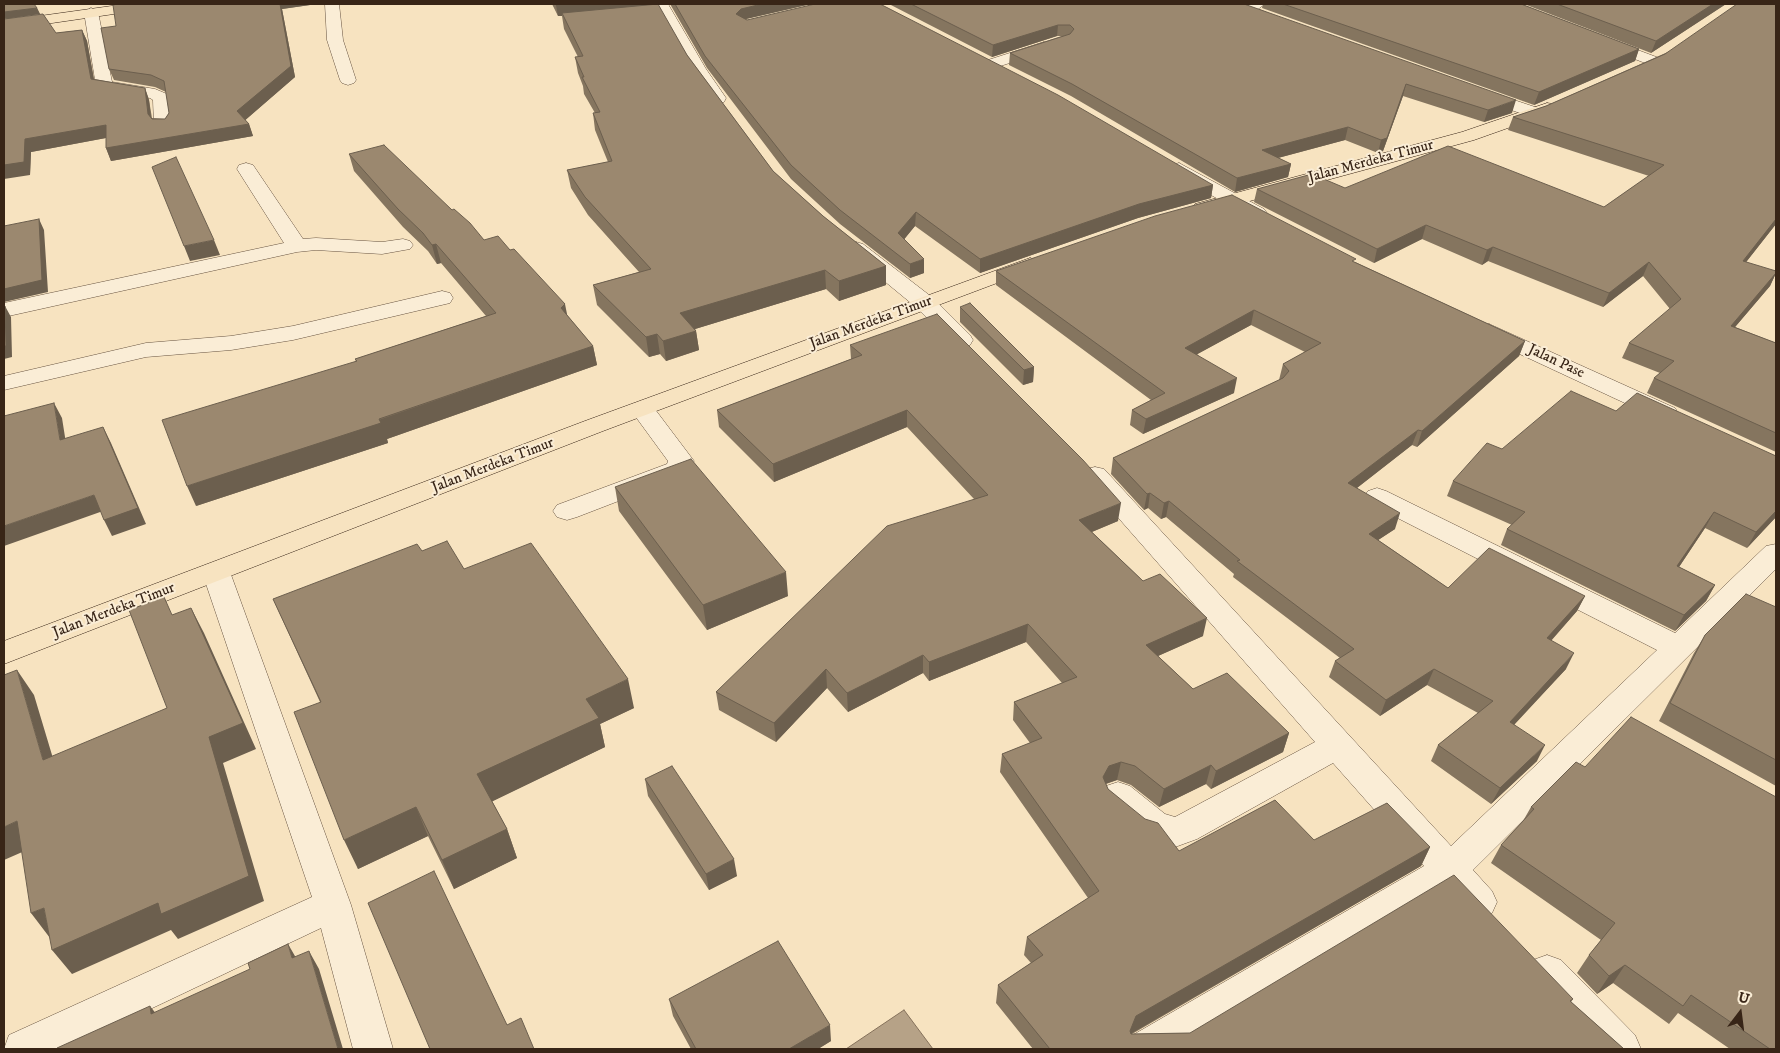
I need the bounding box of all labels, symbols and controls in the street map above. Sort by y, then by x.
street label: Jalan Merdeka Timur [1306,137,1436,187]
street label: Jalan Merdeka Timur [807,292,935,354]
street label: Jalan Pase [1525,341,1587,383]
street label: Jalan Merdeka Timur [430,434,556,498]
street label: Jalan Merdeka Timur [51,579,177,643]
north arrow [1715,988,1765,1038]
text: U [1736,988,1751,1009]

